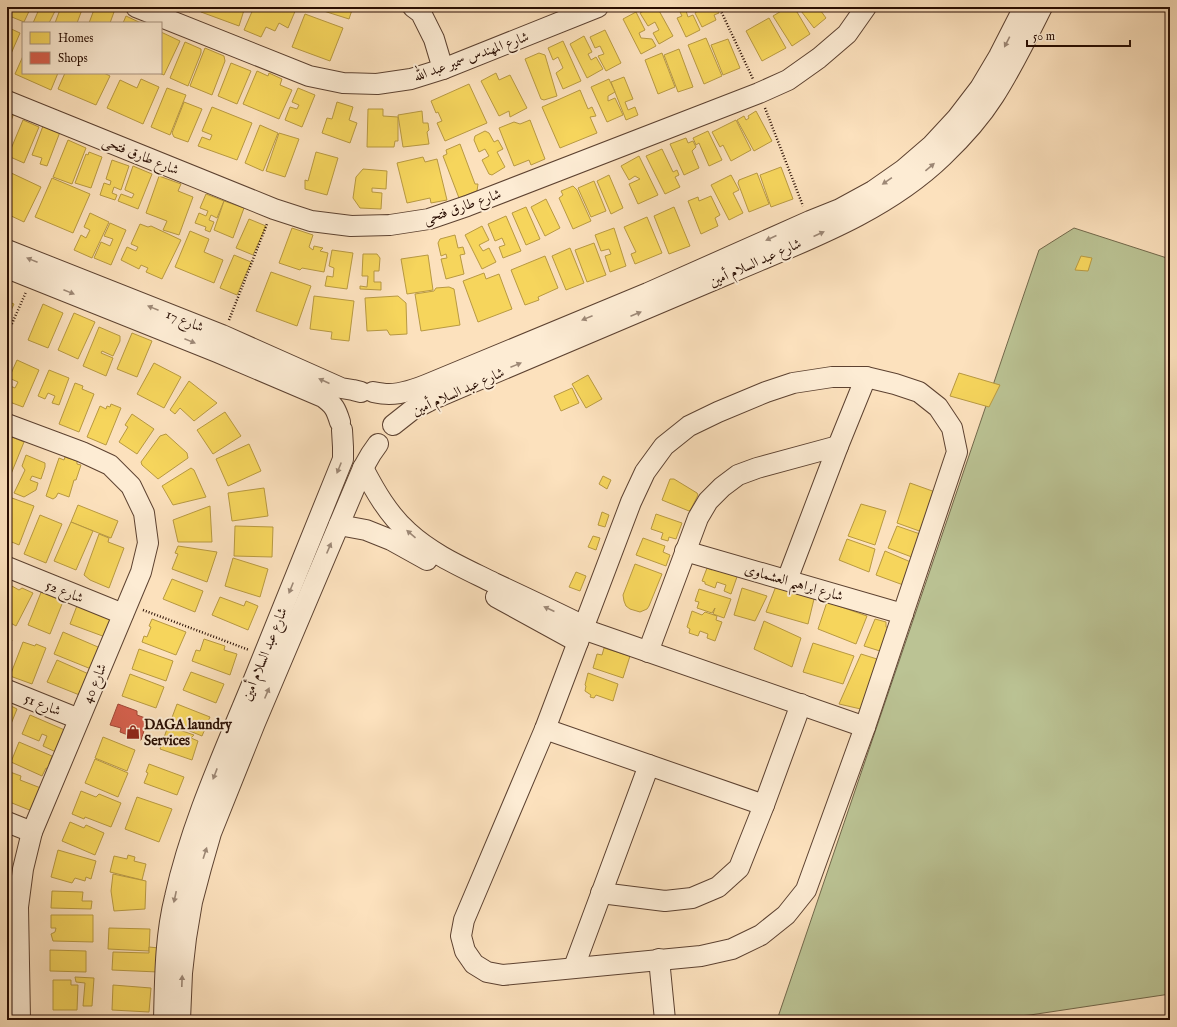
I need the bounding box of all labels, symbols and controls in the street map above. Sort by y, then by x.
legend [22,22,162,74]
scale bar [1027,22,1130,48]
street label: شارع المهندس سمير عبد الله [410,25,532,88]
text: 50 m [1033,29,1055,44]
text: Homes [58,31,94,46]
one-way arrow [1004,36,1010,48]
text: Shops [58,51,88,67]
street label: شارع طارق فتحى [99,132,182,181]
one-way arrow [924,163,935,172]
one-way arrow [882,177,892,185]
street label: شارع طارق فتحى [421,185,504,231]
one-way arrow [813,231,824,237]
street label: شارع عبد السلام أمين [706,233,806,294]
one-way arrow [764,236,776,242]
one-way arrow [26,256,38,262]
one-way arrow [64,290,76,296]
one-way arrow [147,304,159,310]
street label: شارع 17 [162,305,206,338]
one-way arrow [630,311,641,317]
one-way arrow [581,316,593,322]
one-way arrow [184,338,195,344]
one-way arrow [510,361,522,367]
street label: شارع عبد السلام أمين [409,362,509,423]
one-way arrow [319,378,330,384]
one-way arrow [336,462,342,473]
one-way arrow [405,530,416,539]
one-way arrow [326,542,332,553]
street label: شارع ابراهيم العشماوى [741,560,845,610]
street label: شارع 52 [42,576,86,609]
one-way arrow [287,583,293,595]
street label: شارع عبد السلام أمين [236,604,295,705]
one-way arrow [544,606,555,612]
street label: شارع 40 [79,661,113,707]
one-way arrow [265,687,271,699]
street label: شارع 51 [21,690,63,722]
place label: DAGA laundry Services [144,716,233,750]
shop icon: DAGA laundry Services [125,724,141,740]
one-way arrow [212,768,218,780]
one-way arrow [202,847,208,859]
one-way arrow [171,891,177,903]
one-way arrow [179,974,185,987]

